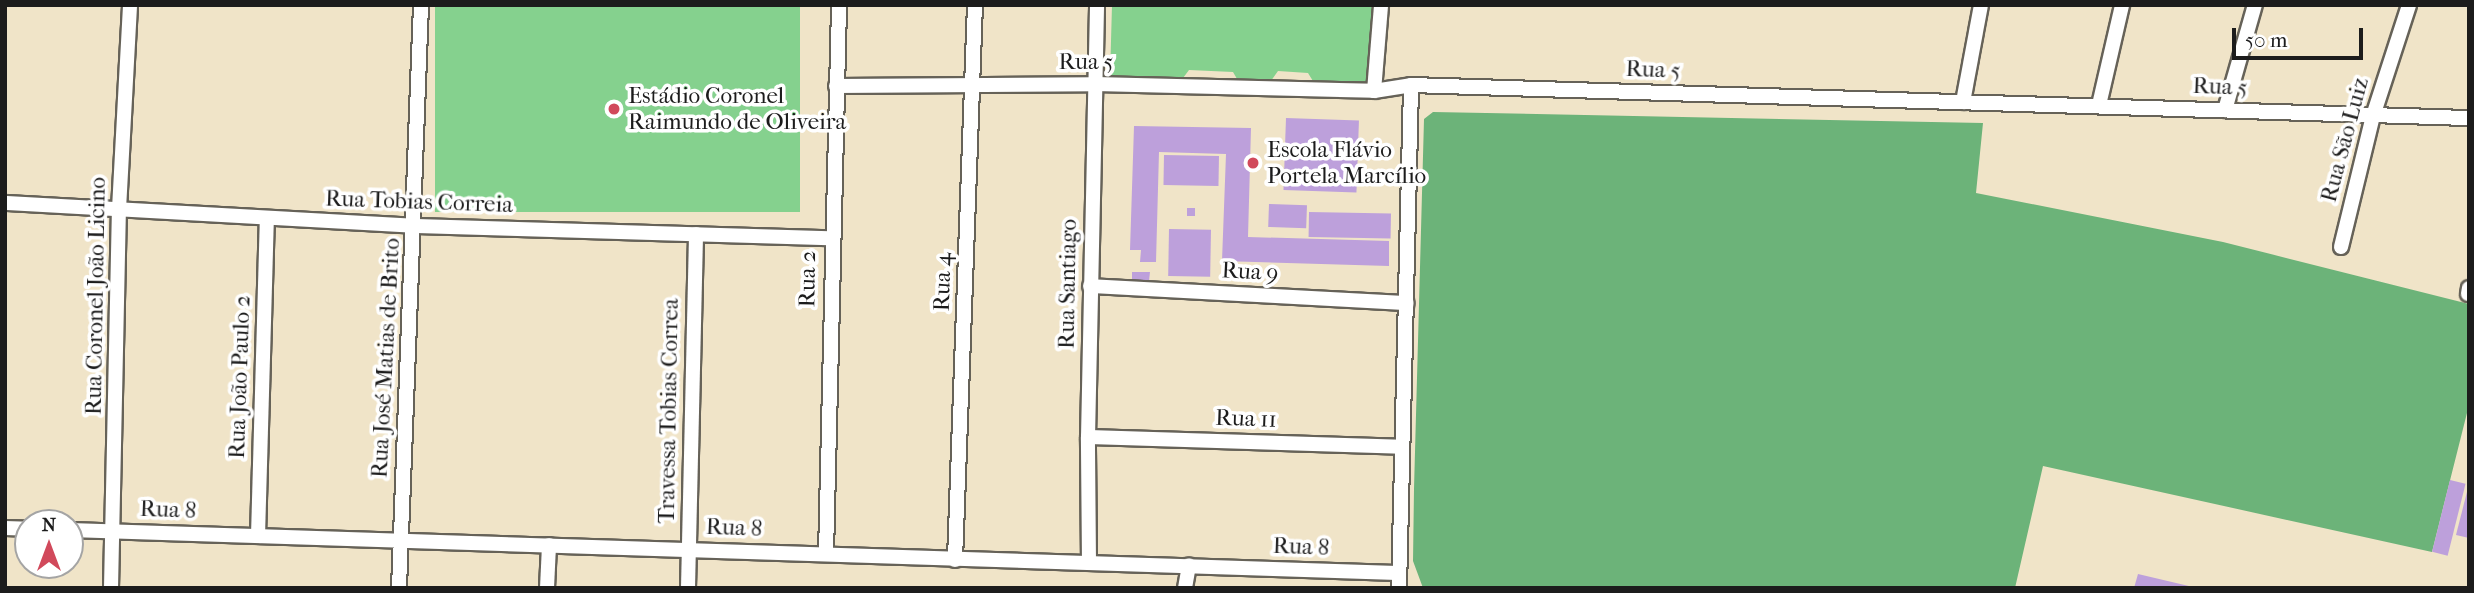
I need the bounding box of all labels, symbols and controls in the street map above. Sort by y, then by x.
scale bar [2236,14,2367,58]
text: 50 m [2245,28,2288,52]
street label: Rua 5 [1059,48,1113,76]
street label: Rua 5 [1625,55,1681,85]
street label: Rua 5 [2192,72,2248,102]
street label: Rua São Luiz [2315,75,2375,205]
place label: Estádio Coronel Raimundo de Oliveira [628,82,846,136]
marker: Estádio Coronel Raimundo de Oliveira [606,101,622,117]
place label: Escola Flávio Portela Marcílio [1267,136,1426,190]
marker: Escola Flávio Portela Marcílio [1245,155,1261,171]
street label: Rua Coronel João Licino [80,177,112,415]
street label: Rua Tobias Correia [325,185,513,219]
street label: Rua Santiago [1053,219,1083,349]
street label: Rua José Matias de Brito [366,237,406,479]
street label: Rua 2 [794,250,822,308]
street label: Rua 4 [928,252,958,312]
street label: Rua 9 [1221,257,1279,287]
street label: Rua João Paulo 2 [223,295,257,459]
street label: Travessa Tobias Correa [653,298,685,524]
street label: Rua 11 [1215,404,1277,434]
street label: Rua 8 [139,495,197,525]
north arrow [14,509,84,579]
street label: Rua 8 [705,513,763,543]
text: N [42,514,56,536]
street label: Rua 8 [1272,532,1330,562]

